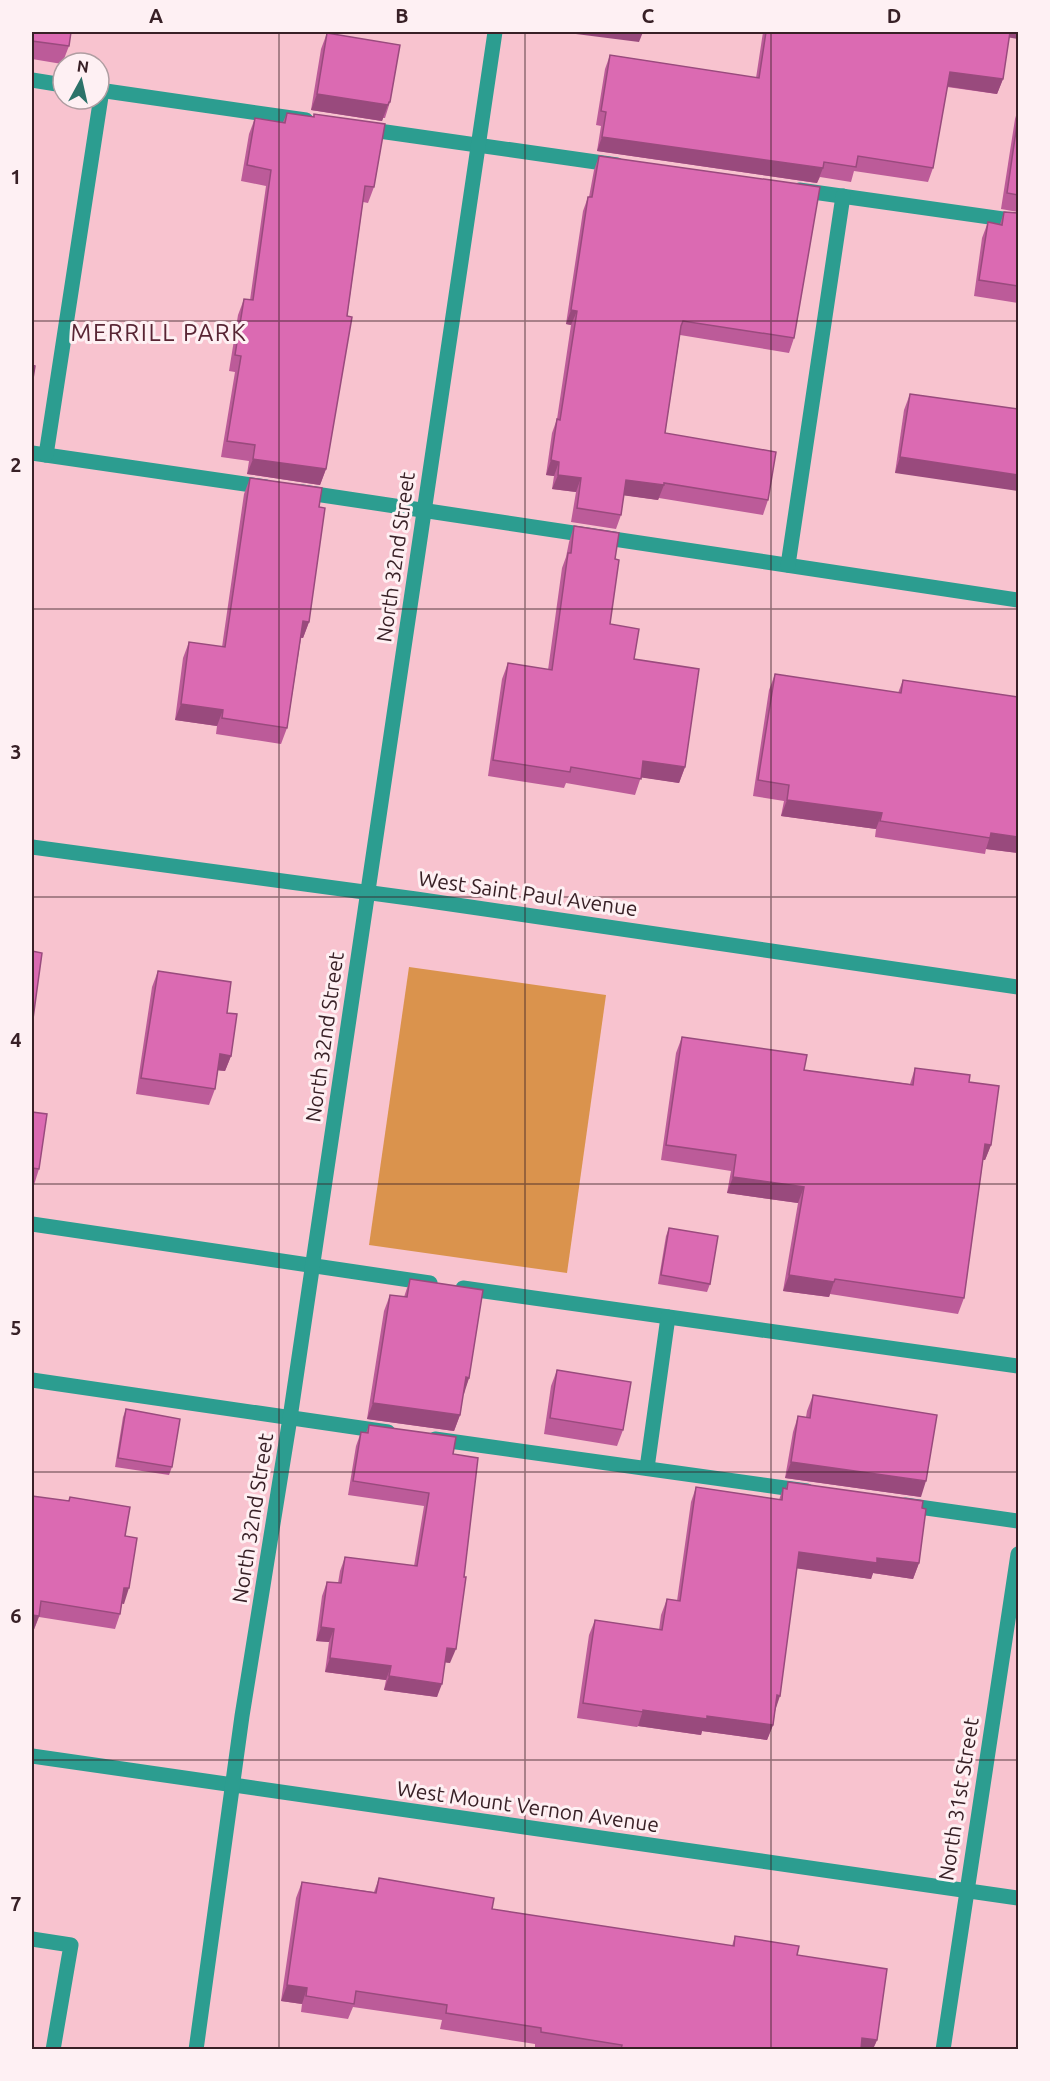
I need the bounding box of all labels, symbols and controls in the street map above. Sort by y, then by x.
text: A [149,4,163,27]
text: B [395,4,409,27]
text: C [642,4,655,27]
text: D [887,4,901,27]
north arrow [51,51,111,111]
text: N [76,56,90,76]
text: 1 [10,165,22,188]
district label: MERRILL PARK [71,319,247,346]
text: 2 [10,453,22,476]
street label: North 32nd Street [371,470,419,644]
text: 3 [10,740,22,763]
street label: West Saint Paul Avenue [417,866,639,920]
street label: North 32nd Street [300,950,348,1124]
text: 4 [10,1028,22,1051]
text: 5 [10,1316,22,1339]
street label: North 32nd Street [227,1431,277,1605]
text: 6 [10,1604,22,1627]
street label: North 31st Street [933,1716,983,1882]
street label: West Mount Vernon Avenue [396,1776,661,1836]
text: 7 [10,1892,22,1915]

